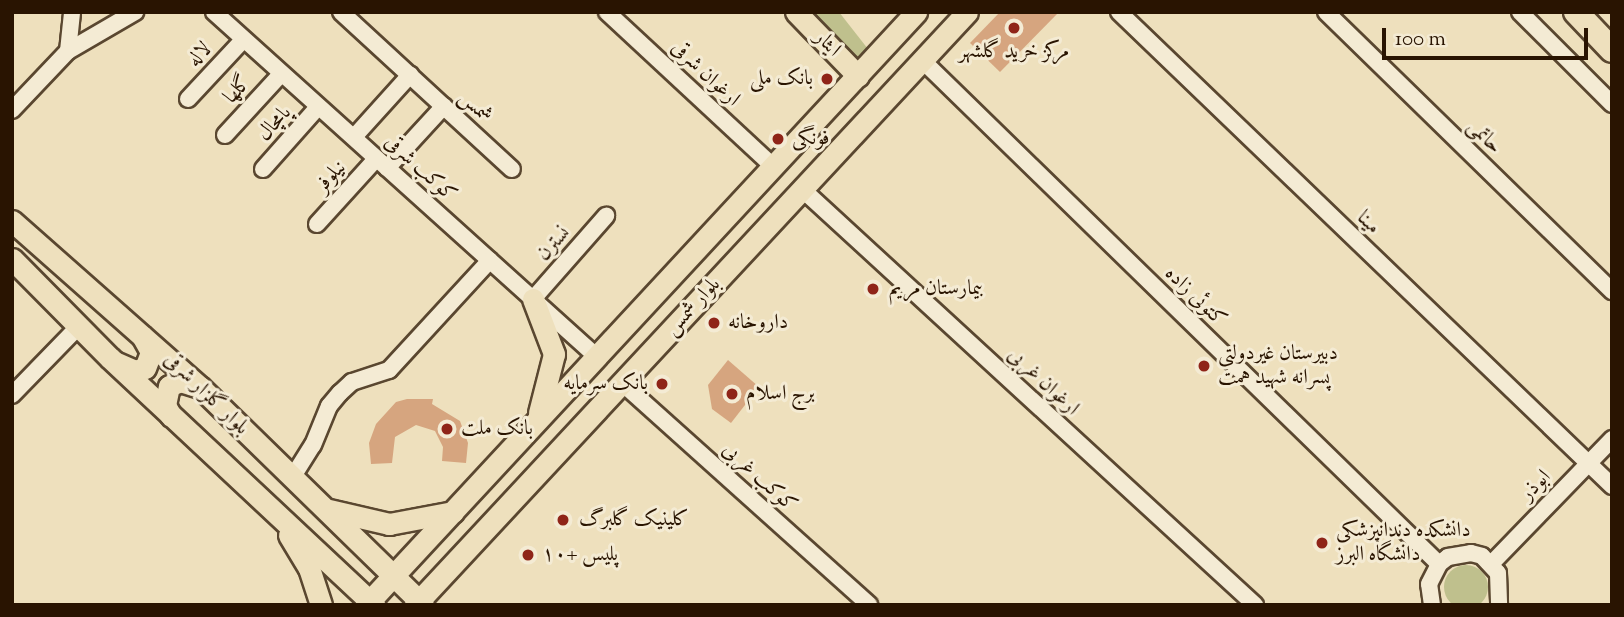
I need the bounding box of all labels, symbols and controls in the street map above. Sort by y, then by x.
scale bar [1386,14,1592,58]
marker: مرکز خرید گلشهر [1006,20,1022,36]
street label: ایثار [808,25,846,63]
text: 100 m [1395,25,1446,55]
street label: ارغوان شرقی [665,36,745,112]
street label: لاله [182,37,218,73]
place label: مرکز خرید گلشهر [959,39,1069,65]
place label: بانک ملی [750,66,813,92]
street label: گلها [219,71,257,109]
marker: بانک ملی [819,71,835,87]
street label: شمس [453,85,497,129]
street label: پامچال [253,101,297,147]
street label: حاتمی [1461,114,1507,160]
place label: فونگی [792,126,830,152]
street label: کوکب شرقی [379,130,461,208]
marker: فونگی [770,131,786,147]
street label: نیلوفر [310,156,352,198]
street label: مینا [1351,206,1385,240]
street label: نسترن [532,221,576,267]
street label: کتوئی زاده [1159,261,1231,333]
street label: بلوار شمس [660,273,726,341]
place label: بیمارستان مریم [889,276,983,302]
marker: بیمارستان مریم [863,279,883,299]
place label: داروخانه [728,310,788,336]
marker: داروخانه [706,315,722,331]
place label: دبیرستان غیردولتی پسرانه شهید همت [1218,341,1338,391]
street label: ارغوان غربی [1002,343,1084,421]
street label: بلوار گلزار شرقی [158,347,254,441]
marker: دبیرستان غیردولتی پسرانه شهید همت [1196,358,1212,374]
place label: بانک سرمایه [563,371,648,397]
marker: بانک سرمایه [654,376,670,392]
place label: برج اسلام [746,381,815,407]
marker: برج اسلام [724,386,740,402]
place label: بانک ملت [461,416,533,442]
marker: بانک ملت [439,421,455,437]
street label: کوکب غربی [716,438,802,518]
street label: ابوذر [1515,465,1557,507]
place label: کلینیک گلبرگ [579,507,689,533]
marker: کلینیک گلبرگ [553,510,573,530]
place label: دانشکده دندانپزشکی دانشگاه البرز [1336,518,1471,568]
marker: دانشکده دندانپزشکی دانشگاه البرز [1314,535,1330,551]
place label: پلیس +۱۰ [542,542,618,568]
marker: پلیس +۱۰ [520,547,536,563]

